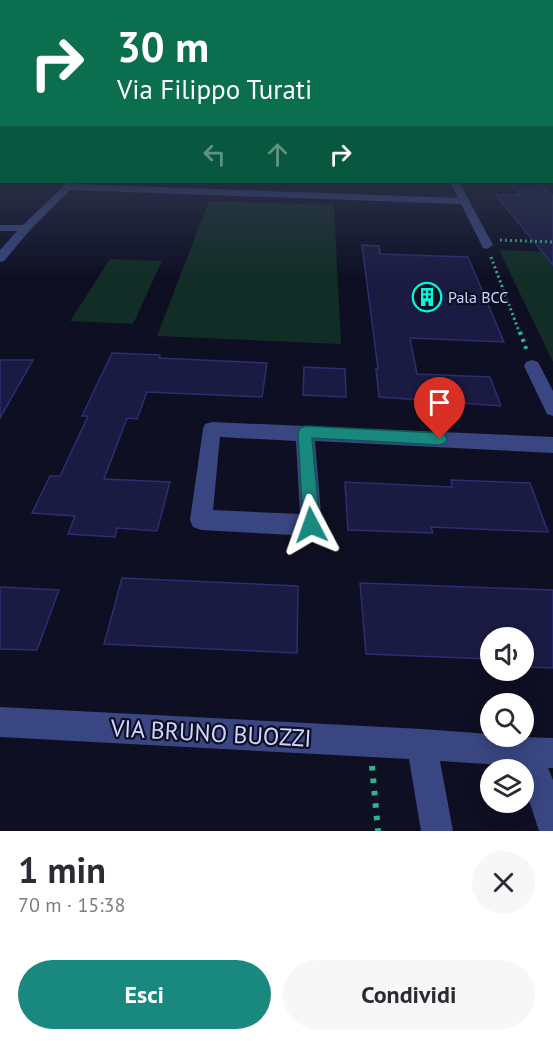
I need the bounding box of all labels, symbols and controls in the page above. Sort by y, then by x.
text: 30 m [117,19,209,74]
icon: right [18,24,96,102]
text: Via Filippo Turati [117,72,312,106]
icon: left [198,138,231,171]
icon: ahead [261,138,294,171]
icon: right [324,138,357,171]
building icon: Pala BCC [411,281,443,313]
place label: Pala BCC [448,287,508,307]
pin [414,377,465,439]
icon: arrive [423,386,456,419]
position arrow [279,493,343,557]
map controls [480,627,534,813]
button: sound [480,627,534,681]
button: search [480,693,534,747]
street label: VIA BRUNO BUOZZI [109,712,312,754]
button: layers [480,759,534,813]
text: 1 min [18,846,106,893]
button: close [472,851,535,914]
text: 70 m · 15:38 [18,892,125,918]
button: Esci [18,960,271,1029]
button: Condividi [283,960,535,1029]

